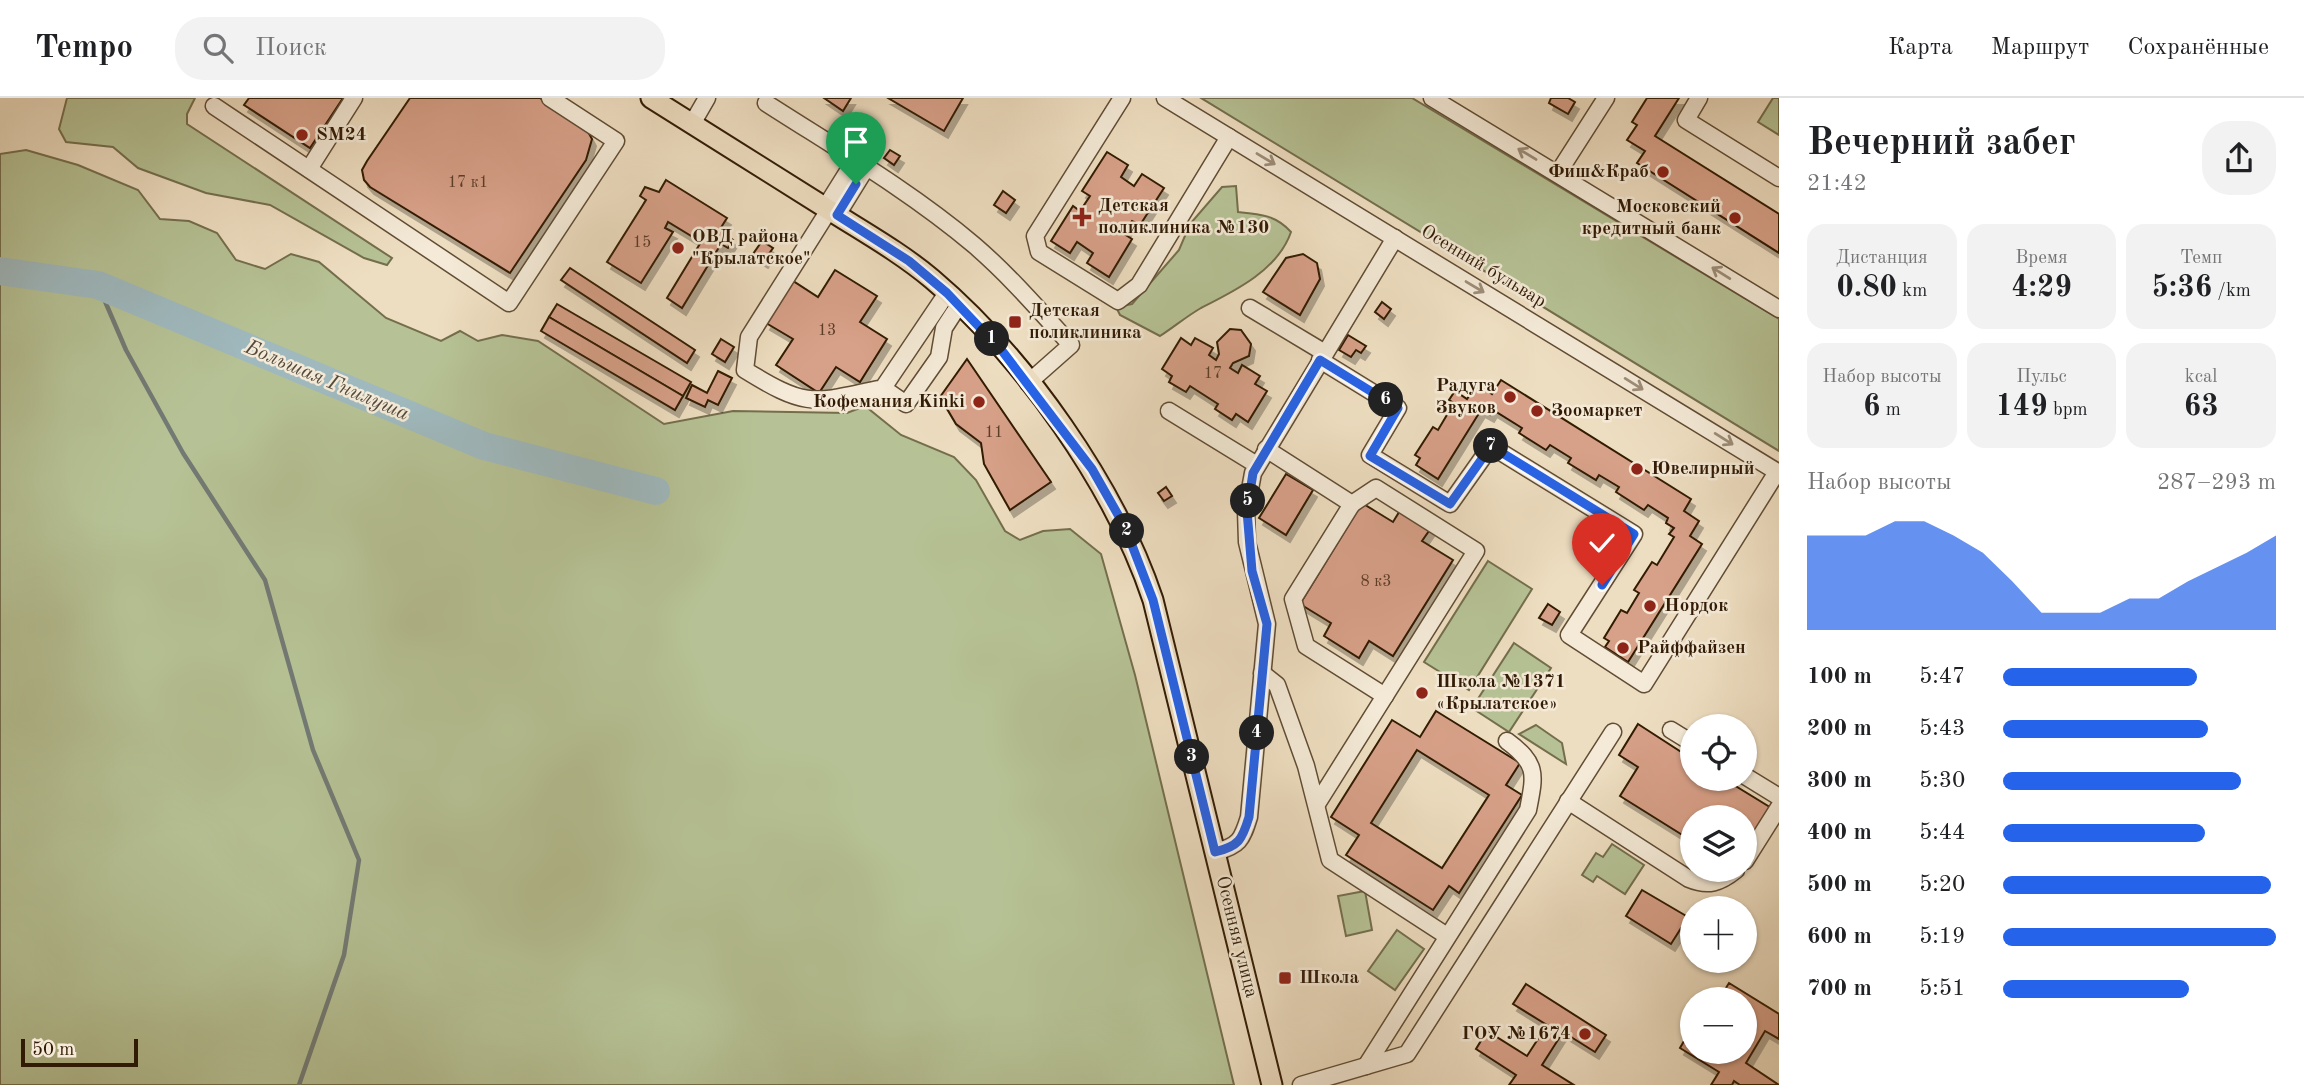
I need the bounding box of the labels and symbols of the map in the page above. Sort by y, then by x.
pin [826,112,886,184]
place label: SM24 [316,126,367,145]
marker: SM24 [294,127,310,143]
one-way arrow [1517,147,1537,161]
one-way arrow [1255,152,1275,166]
place label: Фиш&Краб [1548,163,1649,182]
marker: Фиш&Краб [1655,164,1671,180]
house number: 17 к1 [448,175,488,191]
place label: Детская поликлиника №130 [1098,197,1269,238]
place label: Московский кредитный банк [1582,198,1721,239]
marker: Детская поликлиника №130 [1072,207,1092,227]
marker: Московский кредитный банк [1727,210,1743,226]
street label: Осенний бульвар [1417,222,1549,312]
place label: ОВД района "Крылатское" [692,228,810,269]
house number: 15 [633,235,651,251]
marker: ОВД района "Крылатское" [670,240,686,256]
one-way arrow [1711,266,1731,280]
one-way arrow [1465,280,1485,294]
place label: Детская поликлиника [1029,302,1142,343]
marker: Детская поликлиника [1007,314,1023,330]
pin: 1 [974,322,1010,356]
house number: 13 [818,323,836,339]
water label: Большая Гнилуша [241,337,412,425]
house number: 17 [1204,366,1222,382]
place label: Радуга Звуков [1435,377,1496,418]
one-way arrow [1624,378,1644,392]
pin: 6 [1368,382,1404,418]
marker: Радуга Звуков [1502,389,1518,405]
place label: Кофемания Kinki [813,393,965,412]
marker: Кофемания Kinki [971,394,987,410]
place label: Зоомаркет [1551,402,1643,421]
marker: Зоомаркет [1529,403,1545,419]
house number: 11 [985,425,1003,441]
pin: 7 [1474,428,1508,464]
one-way arrow [1713,432,1733,446]
place label: Ювелирный [1651,460,1755,479]
marker: Ювелирный [1629,461,1645,477]
pin: 5 [1230,484,1266,518]
pin [1572,513,1632,585]
pin: 2 [1110,514,1144,548]
house number: 8 к3 [1360,574,1392,590]
place label: Нордок [1664,597,1728,616]
marker: Нордок [1642,598,1658,614]
place label: Райффайзен [1637,639,1746,658]
marker: Райффайзен [1615,640,1631,656]
place label: Школа №1371 «Крылатское» [1436,673,1566,714]
marker: Школа №1371 «Крылатское» [1414,685,1430,701]
pin: 4 [1240,716,1274,750]
pin: 3 [1174,740,1210,774]
street label: Осенняя улица [1212,874,1260,1000]
place label: Школа [1299,969,1359,988]
marker: Школа [1277,970,1293,986]
place label: ГОУ №1674 [1461,1025,1571,1044]
marker: ГОУ №1674 [1577,1026,1593,1042]
scale bar [21,1036,138,1068]

